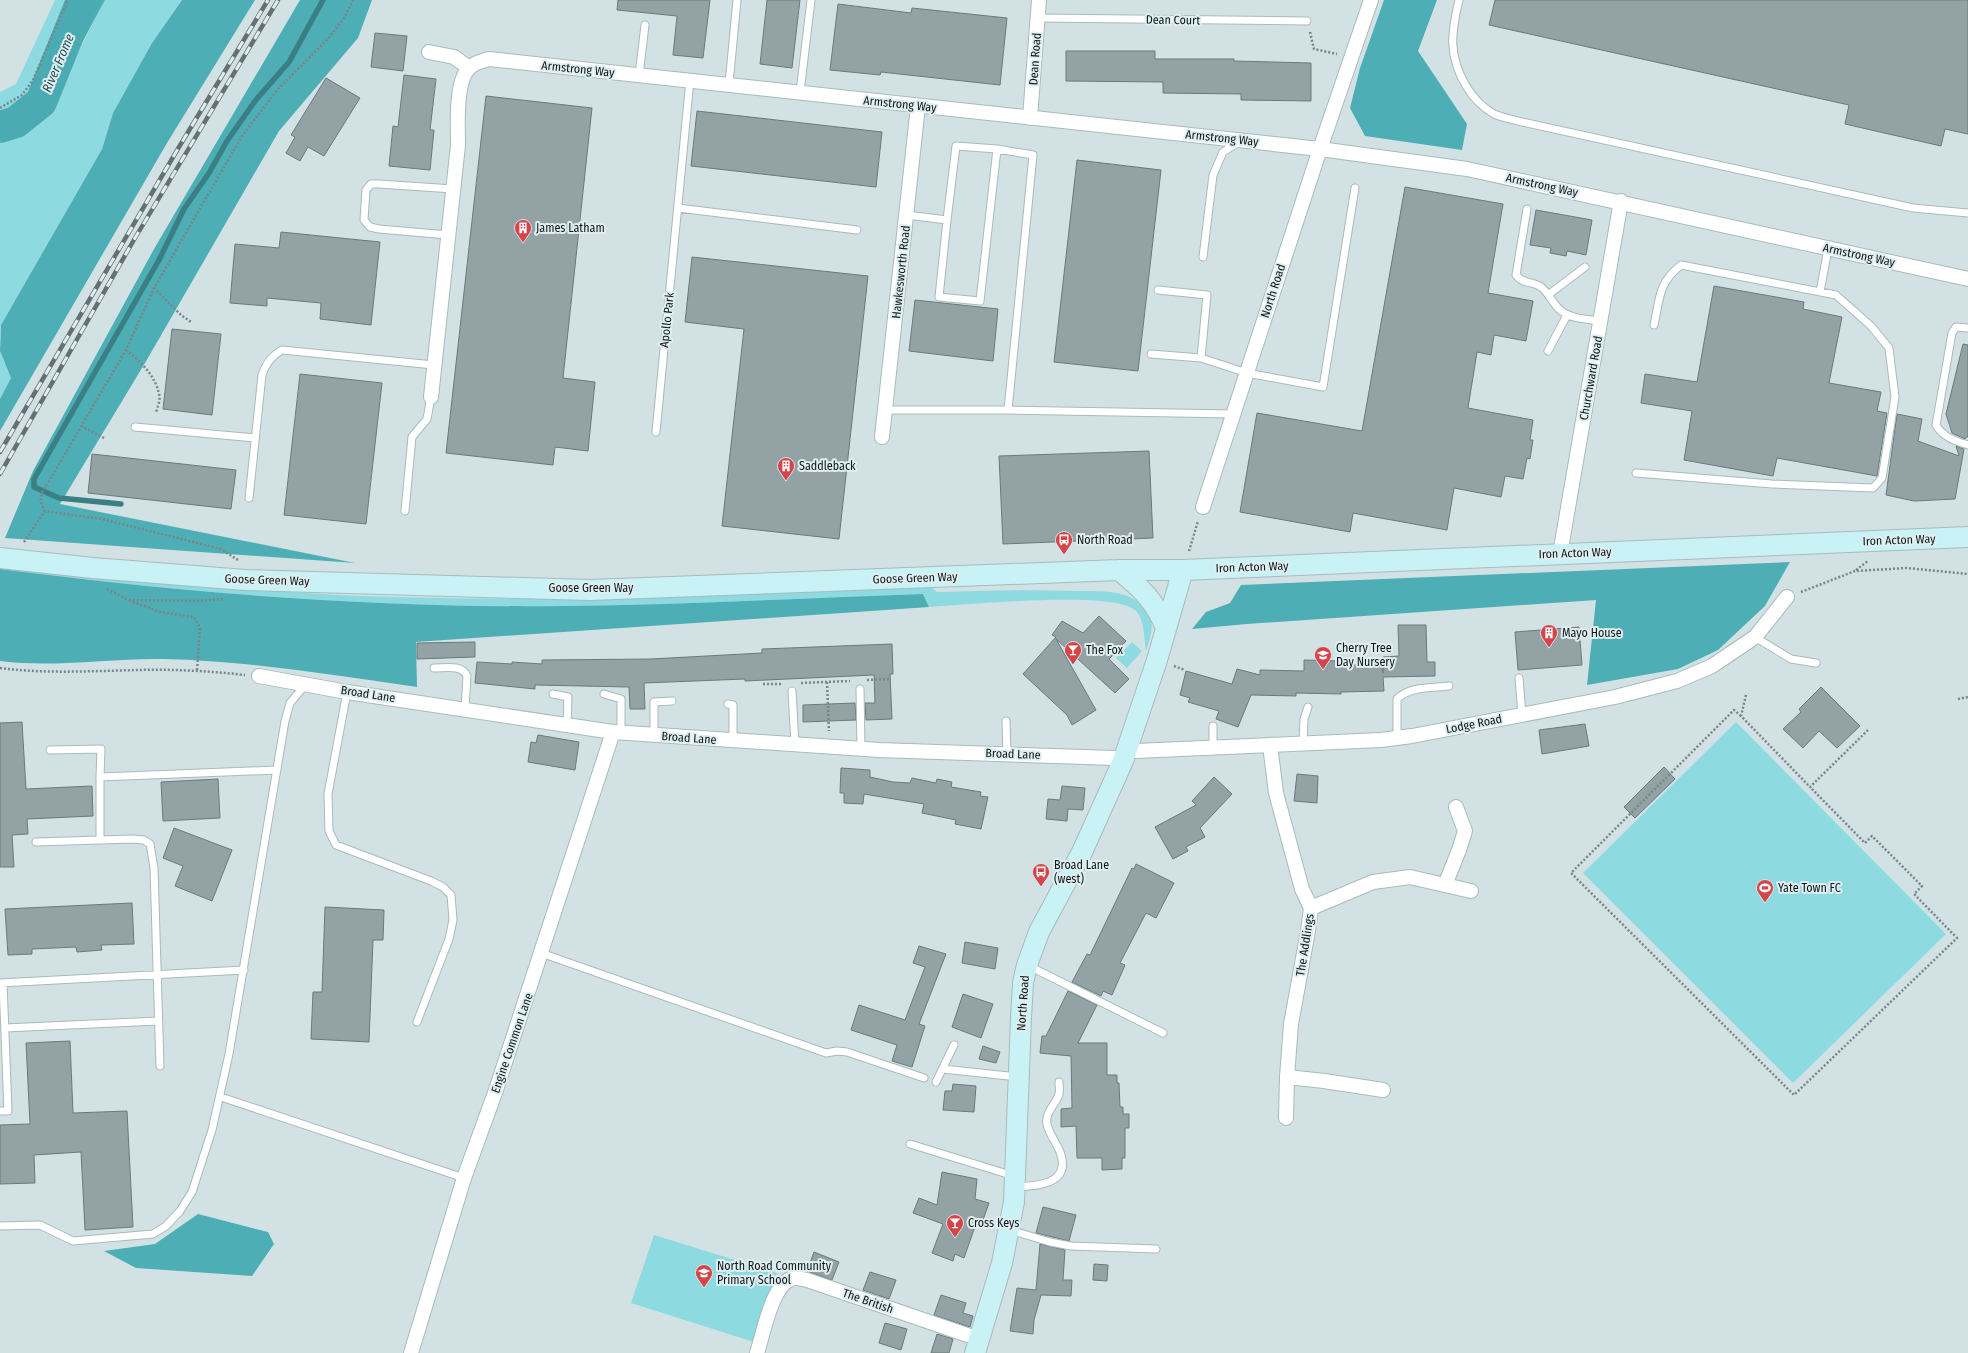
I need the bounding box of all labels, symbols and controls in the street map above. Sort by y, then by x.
street label: Dean Court [1146,13,1200,27]
water label: River Frome [39,32,77,94]
street label: Dean Road [1026,32,1044,86]
street label: Armstrong Way [541,58,616,80]
street label: Armstrong Way [863,93,938,115]
street label: Armstrong Way [1185,127,1260,149]
street label: Armstrong Way [1505,171,1580,200]
building icon: James Latham [513,218,533,243]
place label: James Latham [536,221,605,235]
street label: Hawkesworth Road [889,225,913,319]
street label: Armstrong Way [1822,241,1897,270]
street label: North Road [1258,262,1288,320]
street label: Apollo Park [657,291,677,348]
street label: Churchward Road [1577,335,1605,421]
building icon: Saddleback [776,456,796,481]
place label: Saddleback [799,459,856,473]
bus stop icon: North Road [1054,530,1074,555]
street label: Iron Acton Way [1862,532,1936,548]
place label: North Road [1077,533,1133,547]
street label: Iron Acton Way [1538,545,1612,561]
street label: Iron Acton Way [1215,559,1289,575]
street label: Goose Green Way [872,570,958,586]
street label: Goose Green Way [224,572,310,588]
street label: Goose Green Way [549,581,634,595]
building icon: Mayo House [1539,623,1559,648]
place label: Mayo House [1562,626,1622,640]
bar icon: The Fox [1063,640,1083,665]
place label: Cherry Tree Day Nursery [1336,641,1396,669]
place label: The Fox [1086,643,1124,657]
school or university icon: Cherry Tree Day Nursery [1313,645,1333,670]
street label: Broad Lane [340,683,396,705]
street label: Lodge Road [1445,712,1503,736]
street label: Broad Lane [661,729,717,747]
street label: Broad Lane [985,746,1041,762]
place label: Broad Lane (west) [1054,858,1109,886]
bus stop icon: Broad Lane (west) [1031,862,1051,887]
sports icon: Yate Town FC [1755,878,1775,903]
place label: Yate Town FC [1778,881,1841,895]
street label: The Addlings [1293,913,1317,977]
street label: North Road [1014,975,1032,1031]
street label: Engine Common Lane [488,991,536,1095]
bar icon: Cross Keys [945,1213,965,1238]
place label: Cross Keys [968,1216,1019,1230]
place label: North Road Community Primary School [717,1259,832,1287]
school or university icon: North Road Community Primary School [694,1263,714,1288]
street label: The British [841,1286,895,1316]

